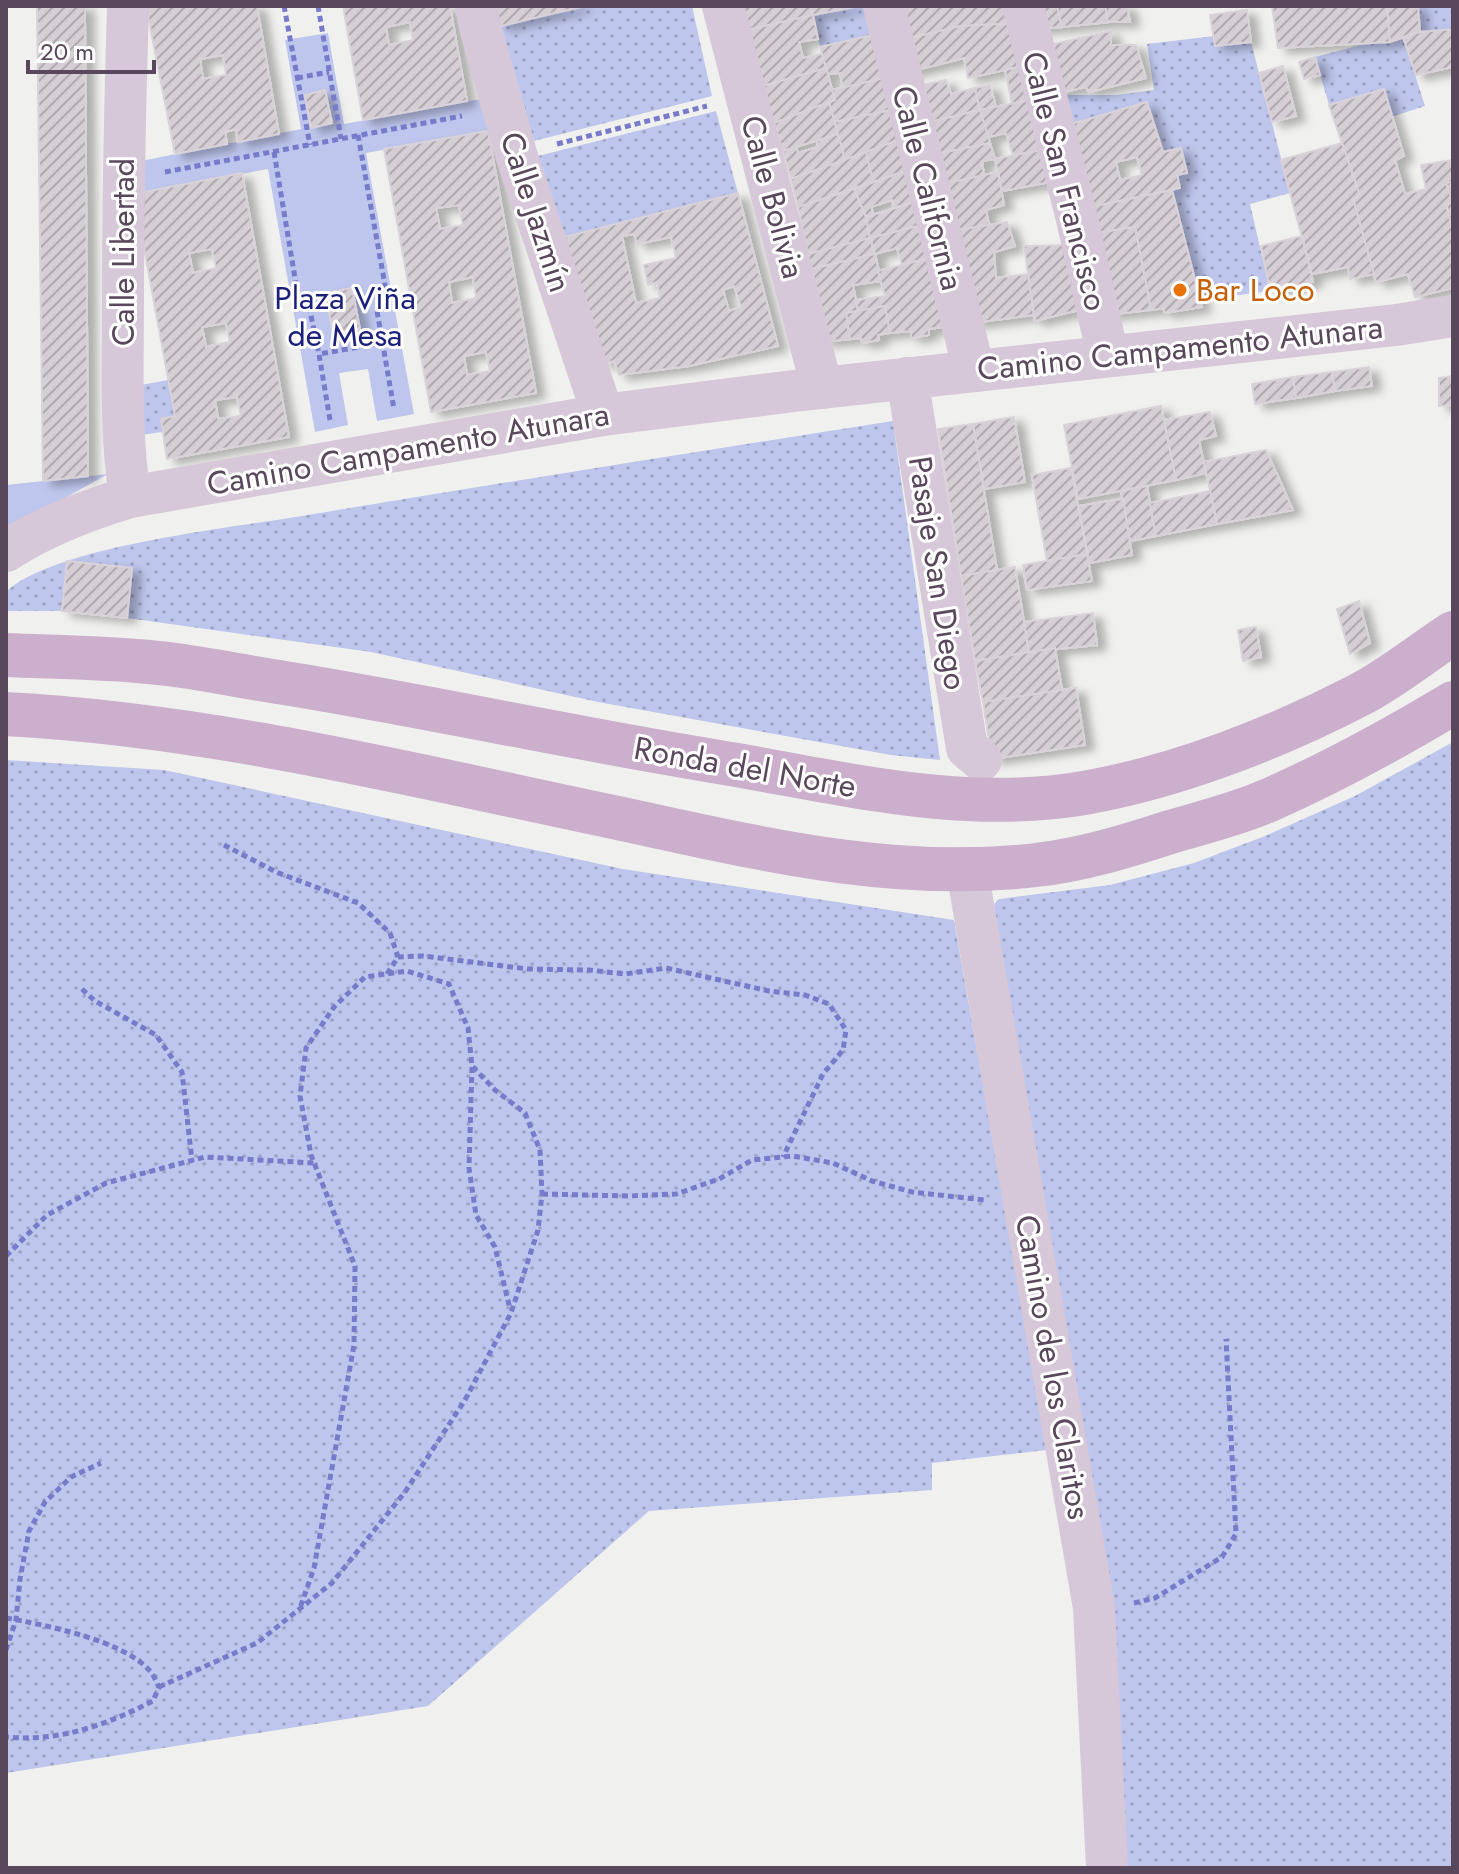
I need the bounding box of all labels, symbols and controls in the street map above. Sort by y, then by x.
scale bar [28,24,154,74]
text: 20 m [40,34,94,69]
street label: Calle San Francisco [1011,47,1119,315]
street label: Calle California [880,81,976,295]
street label: Calle Bolivia [729,110,817,284]
street label: Calle Jazmín [488,126,584,298]
street label: Calle Libertad [100,158,146,346]
place label: Bar Loco [1196,267,1314,313]
park label: Plaza Viña de Mesa [274,275,416,358]
marker: Bar Loco [1171,281,1189,299]
street label: Camino Campamento Atunara [975,304,1385,392]
street label: Camino Campamento Atunara [203,391,613,507]
street label: Pasaje San Diego [897,453,979,693]
street label: Ronda del Norte [630,725,860,809]
street label: Camino de los Claritos [1004,1211,1102,1523]

